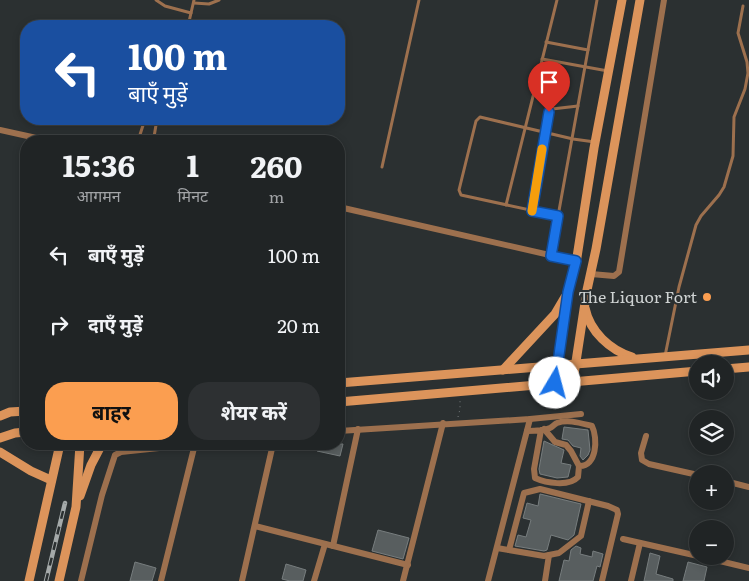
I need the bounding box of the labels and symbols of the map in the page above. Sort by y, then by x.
pin [528,61,570,112]
place label: The Liquor Fort [578,284,698,308]
marker: The Liquor Fort [701,291,713,303]
position arrow [528,356,580,408]

